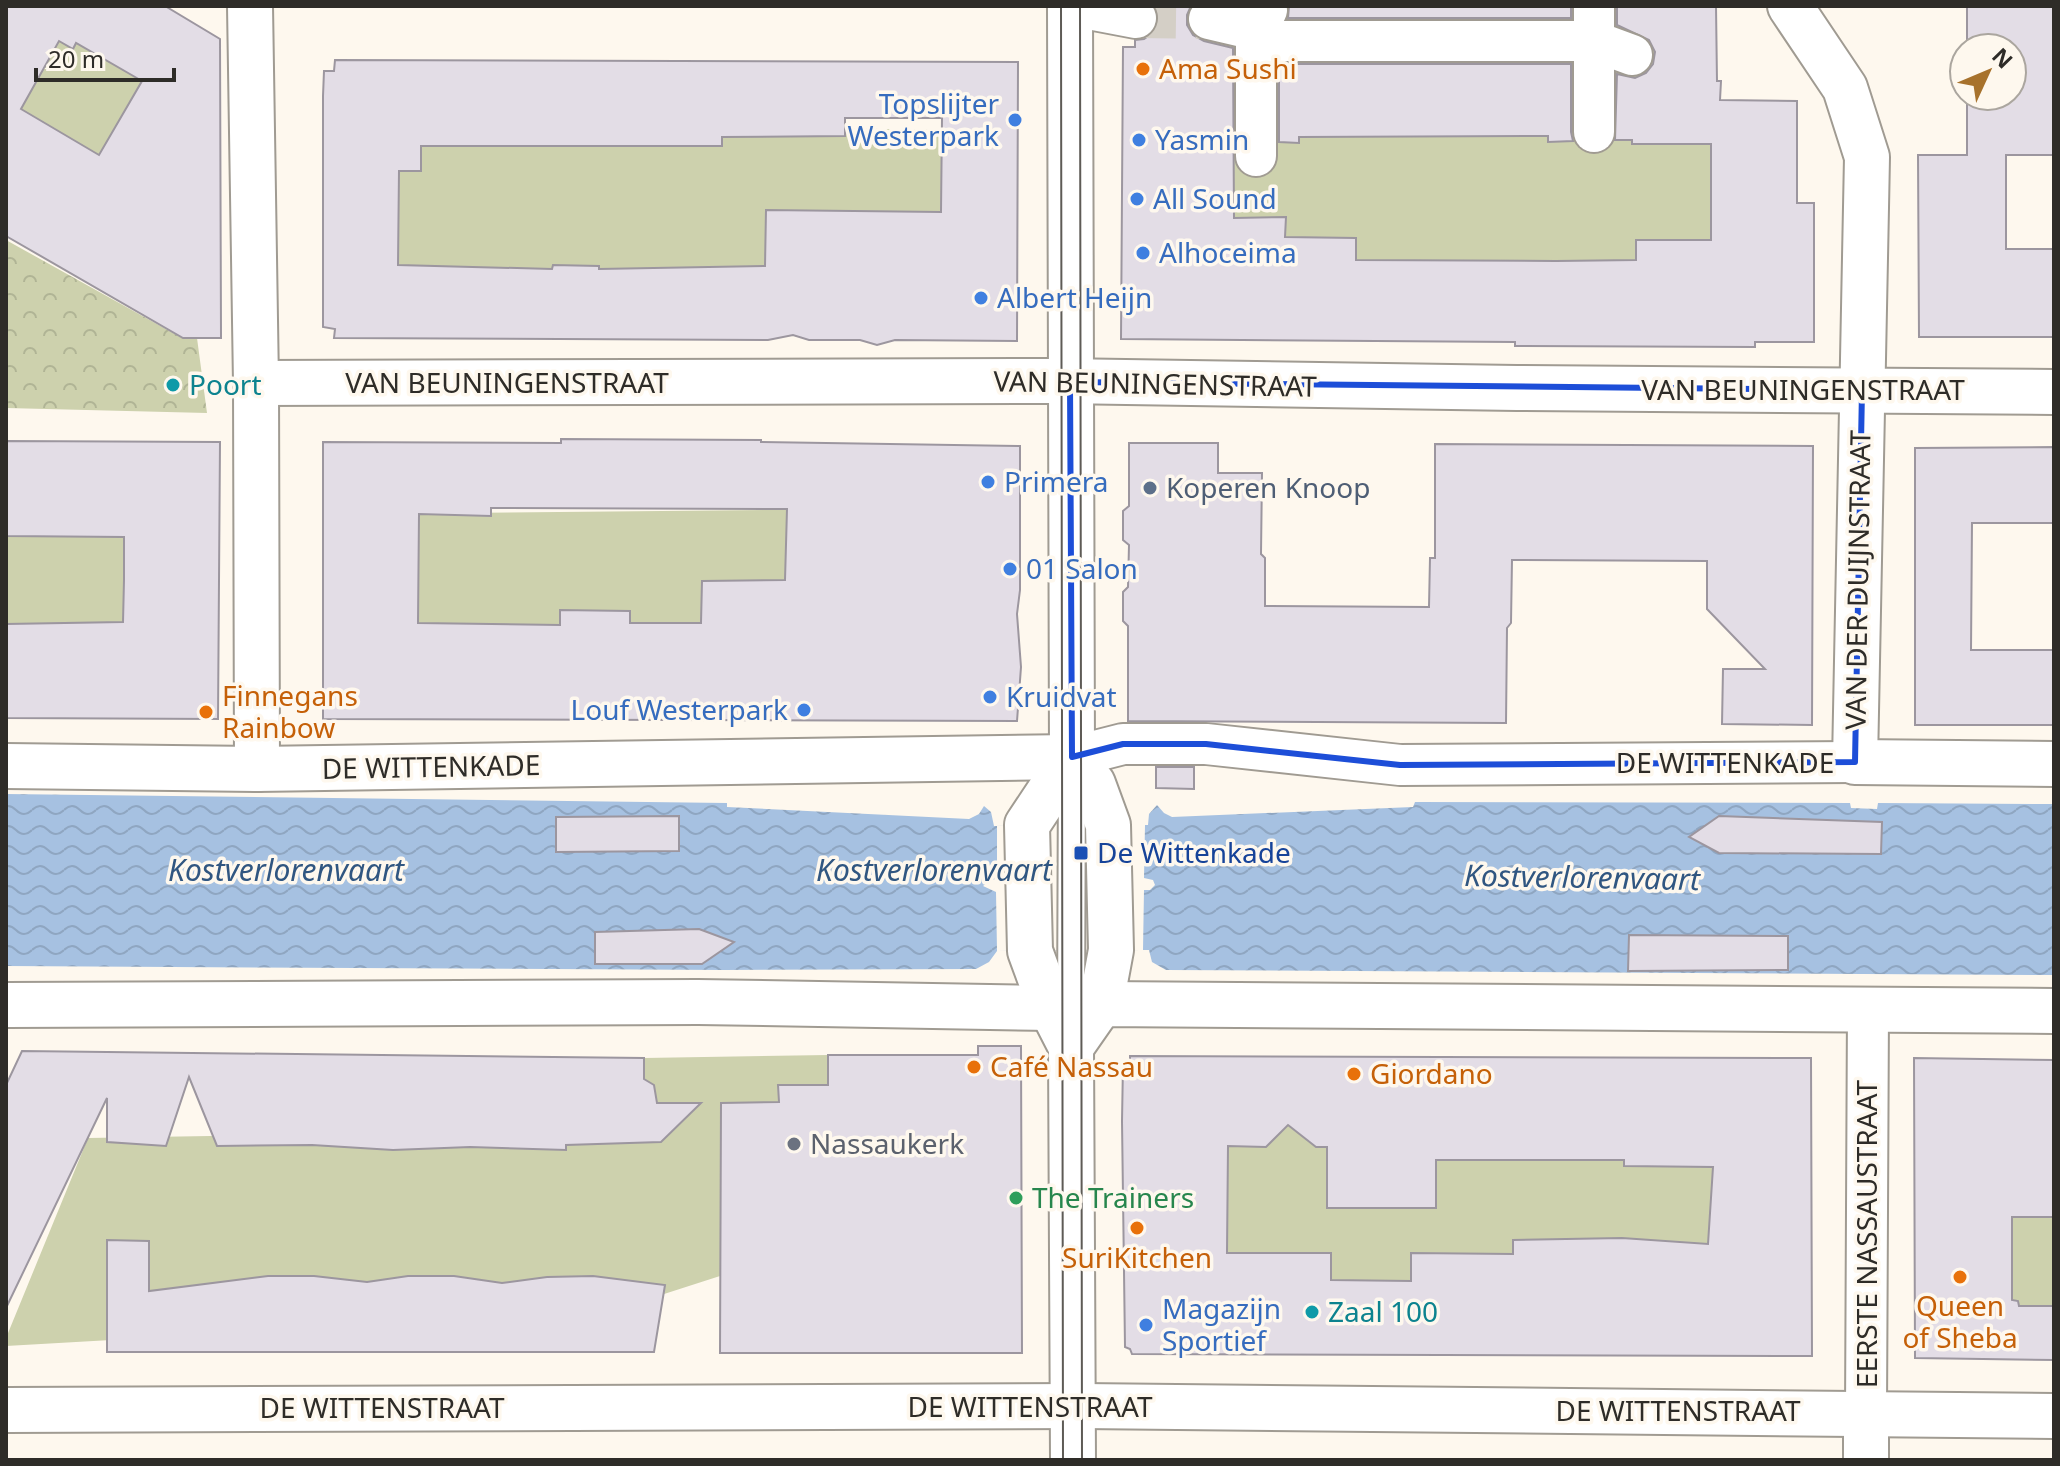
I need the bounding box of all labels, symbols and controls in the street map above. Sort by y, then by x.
scale bar [36,32,174,82]
north arrow [1948,32,2028,112]
text: N [1986,41,2020,74]
text: 20 m [48,42,104,75]
place label: Ama Sushi [1159,49,1297,87]
marker: Ama Sushi [1134,60,1152,78]
place label: Topslijter Westerpark [847,84,999,154]
marker: Topslijter Westerpark [1006,111,1024,129]
place label: Yasmin [1155,120,1249,158]
marker: Yasmin [1130,131,1148,149]
place label: All Sound [1153,179,1277,217]
marker: All Sound [1128,190,1146,208]
place label: Alhoceima [1159,233,1297,271]
marker: Alhoceima [1134,244,1152,262]
place label: Albert Heijn [997,278,1152,316]
marker: Albert Heijn [972,289,990,307]
street label: VAN BEUNINGENSTRAAT [993,361,1317,405]
street label: VAN BEUNINGENSTRAAT [345,363,669,401]
place label: Poort [189,365,262,403]
street label: VAN BEUNINGENSTRAAT [1641,370,1965,408]
marker: Poort [164,376,182,394]
street label: VAN DER DUIJNSTRAAT [1835,429,1879,730]
place label: Primera [1004,462,1108,500]
place label: Koperen Knoop [1166,468,1370,506]
marker: Primera [979,473,997,491]
marker: Koperen Knoop [1141,479,1159,497]
place label: 01 Salon [1026,549,1138,587]
marker: 01 Salon [1001,560,1019,578]
place label: Finnegans Rainbow [222,676,358,746]
place label: Kruidvat [1006,677,1117,715]
marker: Kruidvat [981,688,999,706]
place label: Louf Westerpark [571,690,788,728]
marker: Louf Westerpark [795,701,813,719]
marker: Finnegans Rainbow [197,703,215,721]
street label: DE WITTENKADE [1616,743,1834,781]
street label: DE WITTENKADE [321,745,541,787]
place label: De Wittenkade [1097,833,1291,871]
marker: De Wittenkade [1072,844,1090,862]
water label: Kostverlorenvaart [168,849,405,890]
water label: Kostverlorenvaart [816,849,1053,890]
water label: Kostverlorenvaart [1464,854,1701,899]
place label: Café Nassau [990,1047,1153,1085]
place label: Giordano [1370,1054,1493,1092]
marker: Café Nassau [965,1058,983,1076]
marker: Giordano [1345,1065,1363,1083]
street label: EERSTE NASSAUSTRAAT [1847,1079,1885,1388]
place label: Nassaukerk [810,1124,964,1162]
marker: Nassaukerk [785,1135,803,1153]
place label: The Trainers [1032,1178,1194,1216]
marker: The Trainers [1007,1189,1025,1207]
marker: SuriKitchen [1128,1219,1146,1237]
place label: SuriKitchen [1062,1238,1212,1276]
marker: Queen of Sheba [1951,1268,1969,1286]
place label: Queen of Sheba [1902,1286,2018,1356]
place label: Magazijn Sportief [1162,1289,1281,1359]
place label: Zaal 100 [1328,1292,1438,1330]
marker: Zaal 100 [1303,1303,1321,1321]
marker: Magazijn Sportief [1137,1316,1155,1334]
street label: DE WITTENSTRAAT [907,1387,1153,1425]
street label: DE WITTENSTRAAT [259,1388,505,1426]
street label: DE WITTENSTRAAT [1555,1391,1801,1429]

